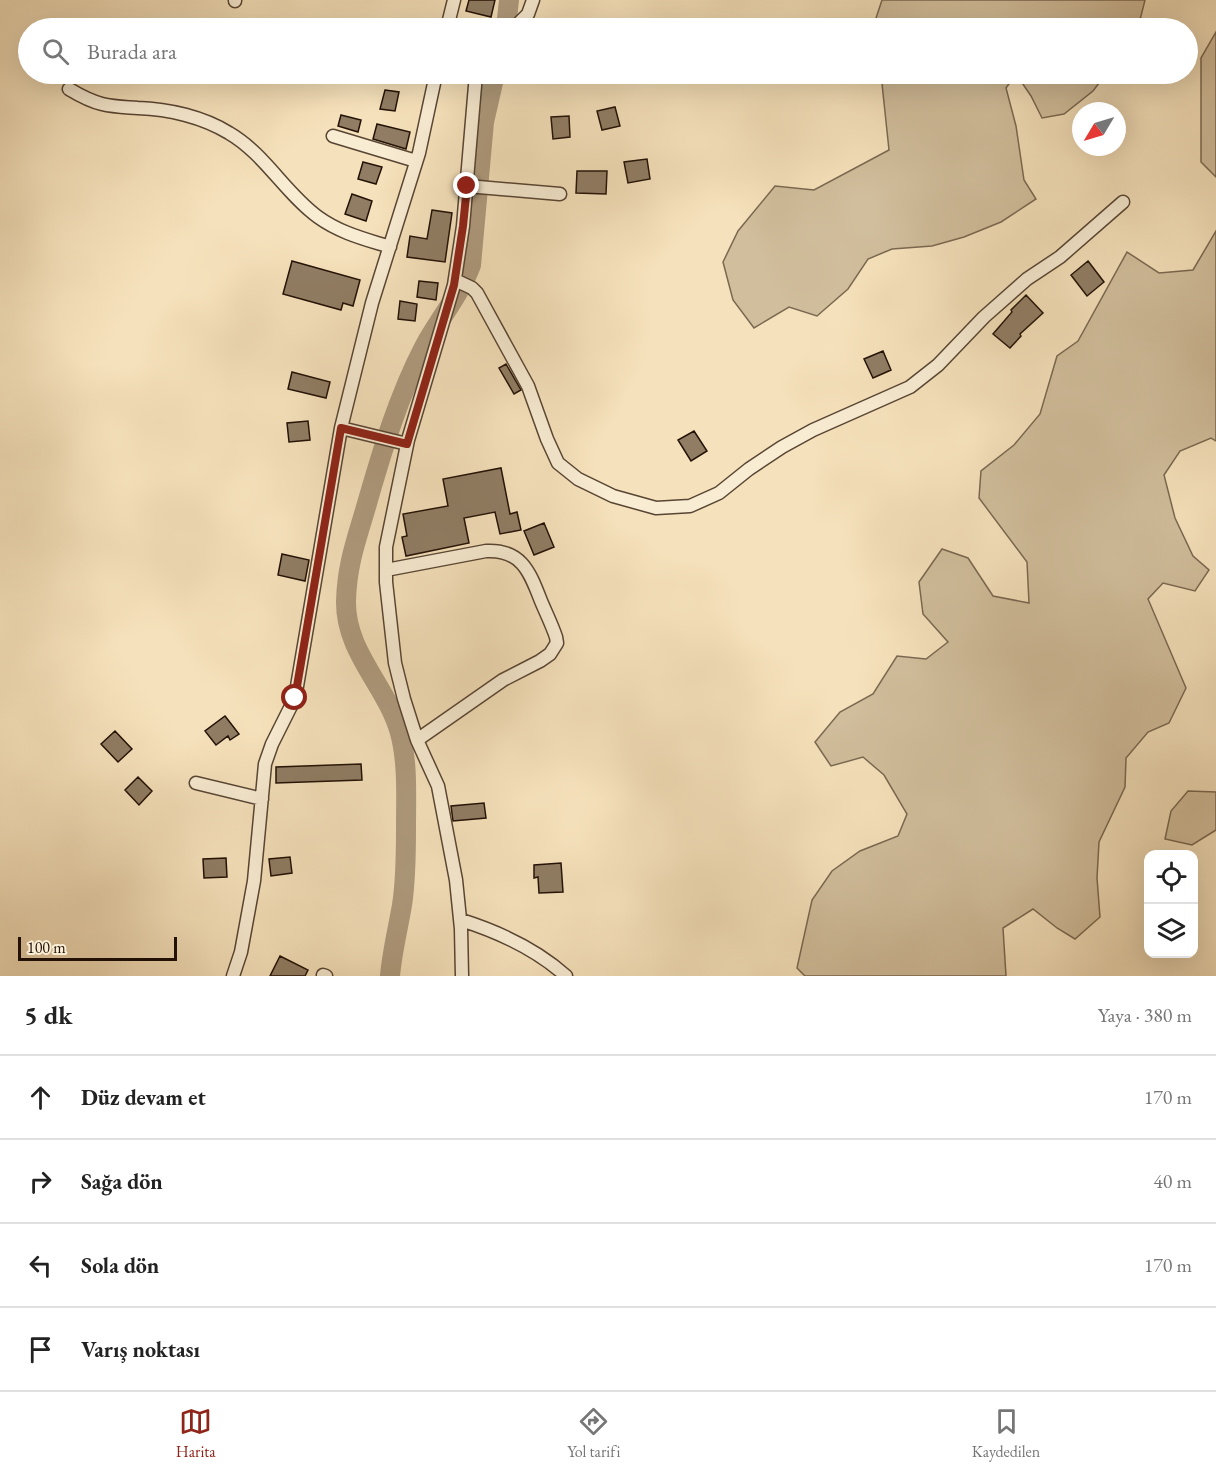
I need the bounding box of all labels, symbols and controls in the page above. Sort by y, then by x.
search box [18,18,1198,84]
icon: search [39,35,72,68]
text: Burada ara [87,37,177,66]
north arrow [1072,102,1126,156]
route end [453,172,479,198]
route start [281,684,307,710]
map controls [1144,850,1198,958]
button: locate [1144,850,1198,904]
button: layers [1144,904,1198,958]
scale bar [18,934,177,962]
text: 100 m [27,937,66,958]
text: 5 dk [24,998,73,1032]
text: Yaya · 380 m [1098,1002,1192,1028]
icon: ahead [24,1081,57,1114]
text: Düz devam et [81,1083,206,1112]
text: 170 m [1144,1084,1192,1110]
icon: right [24,1165,57,1198]
text: Sağa dön [81,1167,163,1196]
text: 40 m [1153,1168,1192,1194]
icon: left [24,1249,57,1282]
text: Sola dön [81,1251,159,1280]
text: 170 m [1144,1252,1192,1278]
icon: arrive [24,1333,57,1366]
text: Varış noktası [81,1335,200,1364]
tab: Harita [176,1405,216,1462]
tab: Yol tarifi [567,1405,620,1462]
tab: Kaydedilen [972,1405,1040,1462]

